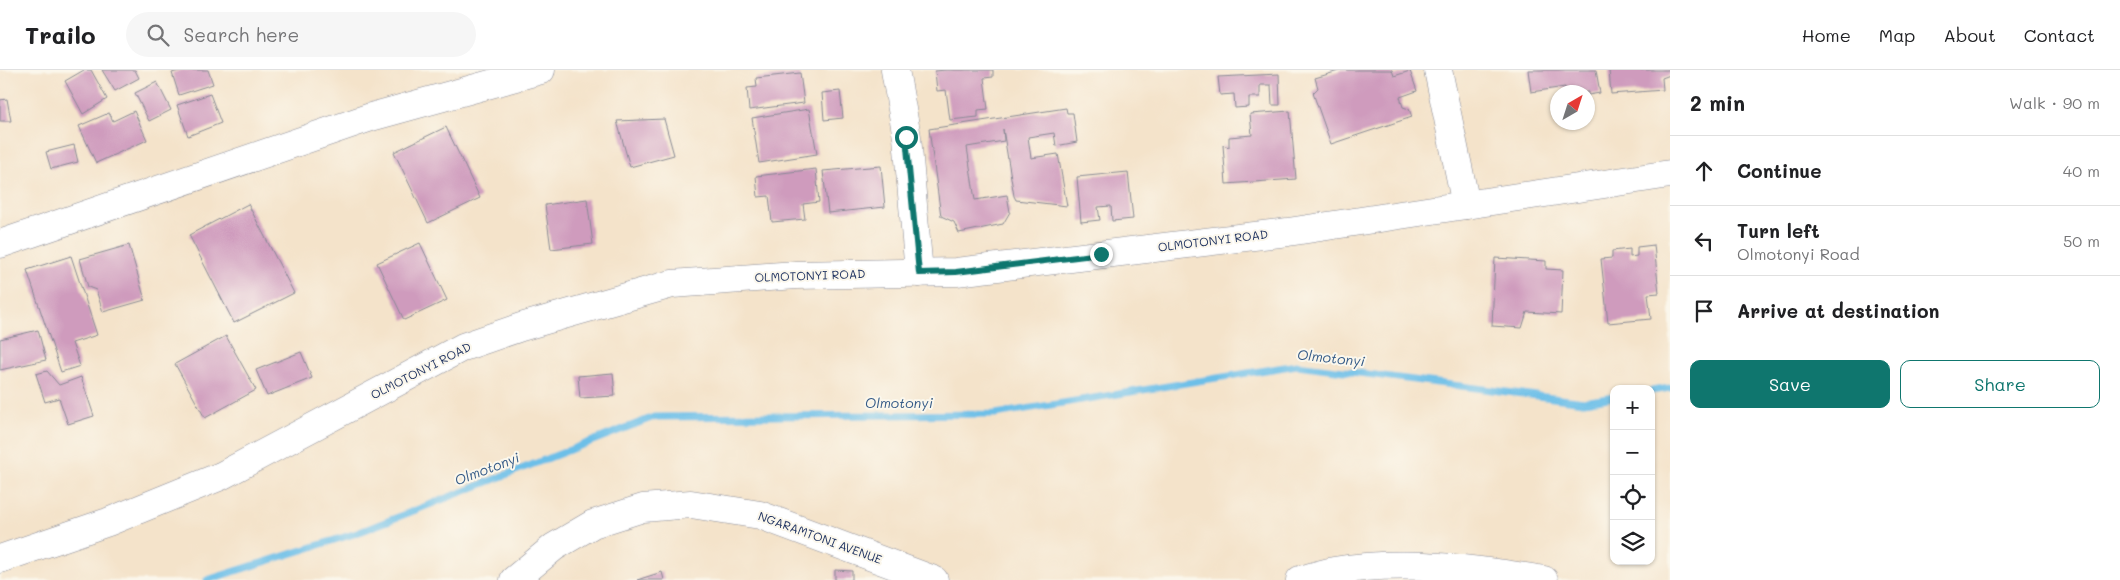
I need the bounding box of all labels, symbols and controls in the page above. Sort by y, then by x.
search box [126,12,476,57]
text: Trailo [25,19,96,50]
icon: search [144,21,172,49]
text: Search here [184,22,299,47]
text: Home [1802,23,1851,47]
text: Map [1879,23,1915,47]
text: About [1943,23,1996,47]
text: Contact [2024,23,2095,47]
north arrow [1550,85,1595,130]
text: 2 min [1690,89,1745,116]
text: Walk · 90 m [2009,92,2100,113]
route start [895,126,918,149]
icon: ahead [1690,157,1718,185]
text: Continue [1737,158,1822,183]
text: 40 m [2063,160,2100,181]
text: Turn left [1737,218,1820,243]
street label: OLMOTONYI ROAD [1157,225,1269,255]
icon: left [1690,227,1718,255]
text: 50 m [2063,230,2100,251]
route end [1090,243,1113,266]
text: Olmotonyi Road [1737,243,1860,264]
street label: OLMOTONYI ROAD [754,265,866,285]
icon: arrive [1690,297,1718,325]
text: Arrive at destination [1737,298,1940,323]
street label: OLMOTONYI ROAD [368,338,473,402]
water label: Olmotonyi [1296,345,1367,371]
button: Save [1690,360,1890,408]
button: Share [1900,360,2100,408]
map controls [1610,385,1655,565]
button: + [1610,385,1655,430]
water label: Olmotonyi [865,393,934,412]
button: − [1610,430,1655,475]
water label: Olmotonyi [452,447,523,490]
button: locate [1610,475,1655,520]
street label: NGARAMTONI AVENUE [756,507,885,567]
button: layers [1610,520,1655,565]

